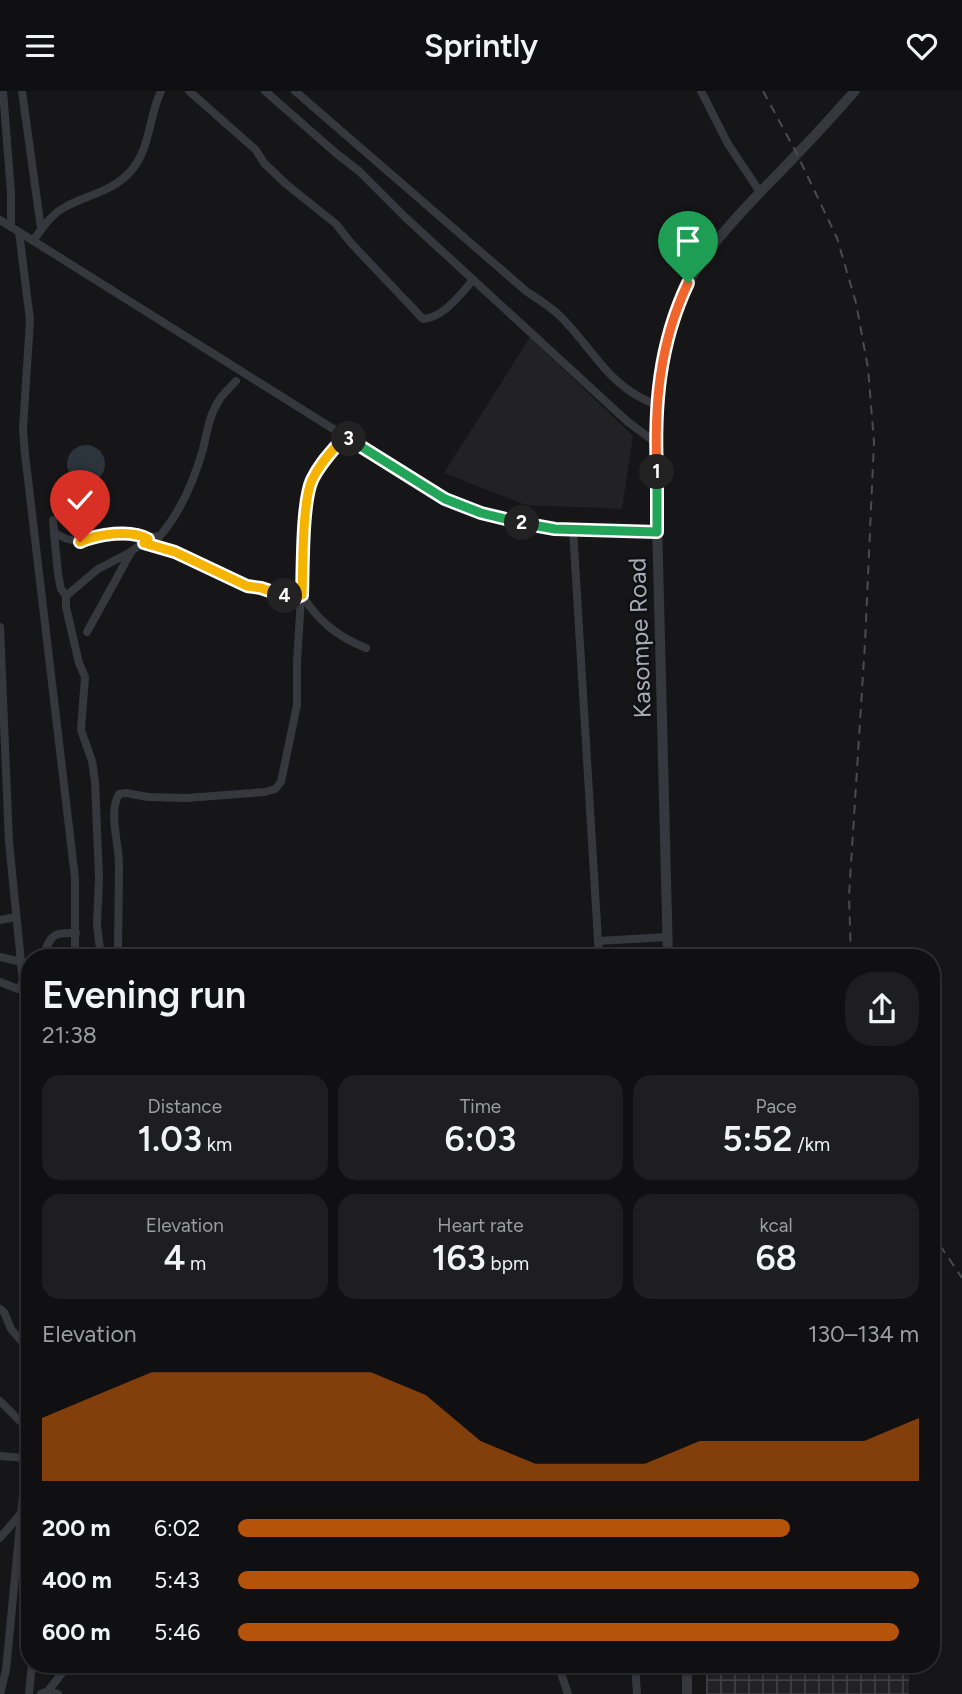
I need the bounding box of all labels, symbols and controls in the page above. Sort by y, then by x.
icon: menu [21,27,59,65]
text: Sprintly [424,27,538,65]
icon: heart [903,27,941,65]
pin [658,211,718,283]
icon: arrive [669,222,707,260]
pin: 3 [332,421,366,457]
text: 3 [343,427,354,450]
pin: 1 [640,455,674,489]
text: 1 [652,460,661,483]
pin [50,470,110,542]
icon: check [61,481,99,519]
pin: 2 [504,505,540,541]
text: 2 [516,511,527,534]
street label: Kasompe Road [622,557,657,719]
pin: 4 [268,579,302,613]
text: 4 [278,584,291,607]
text: Evening run [42,972,246,1018]
button: share [845,972,919,1046]
text: 21:38 [42,1021,97,1049]
text: Distance [148,1095,222,1118]
text: Time [460,1095,501,1118]
text: Pace [756,1095,797,1118]
text: 1.03 [137,1118,202,1160]
text: 6:03 [445,1118,516,1160]
text: 5:52 [722,1118,793,1160]
text: km [202,1133,232,1156]
text: /km [793,1133,830,1156]
text: Elevation [146,1214,224,1237]
text: Heart rate [437,1214,524,1237]
text: kcal [760,1214,793,1237]
text: 4 [163,1237,185,1279]
text: 163 [432,1237,486,1279]
text: 68 [755,1237,797,1279]
text: m [185,1252,206,1275]
text: bpm [486,1252,529,1275]
text: Elevation [42,1320,137,1348]
text: 130–134 m [808,1320,919,1348]
text: 200 m [42,1514,111,1542]
text: 6:02 [154,1514,200,1542]
text: 400 m [42,1566,112,1594]
text: 5:43 [154,1566,200,1594]
text: 600 m [42,1618,111,1646]
text: 5:46 [154,1618,200,1646]

